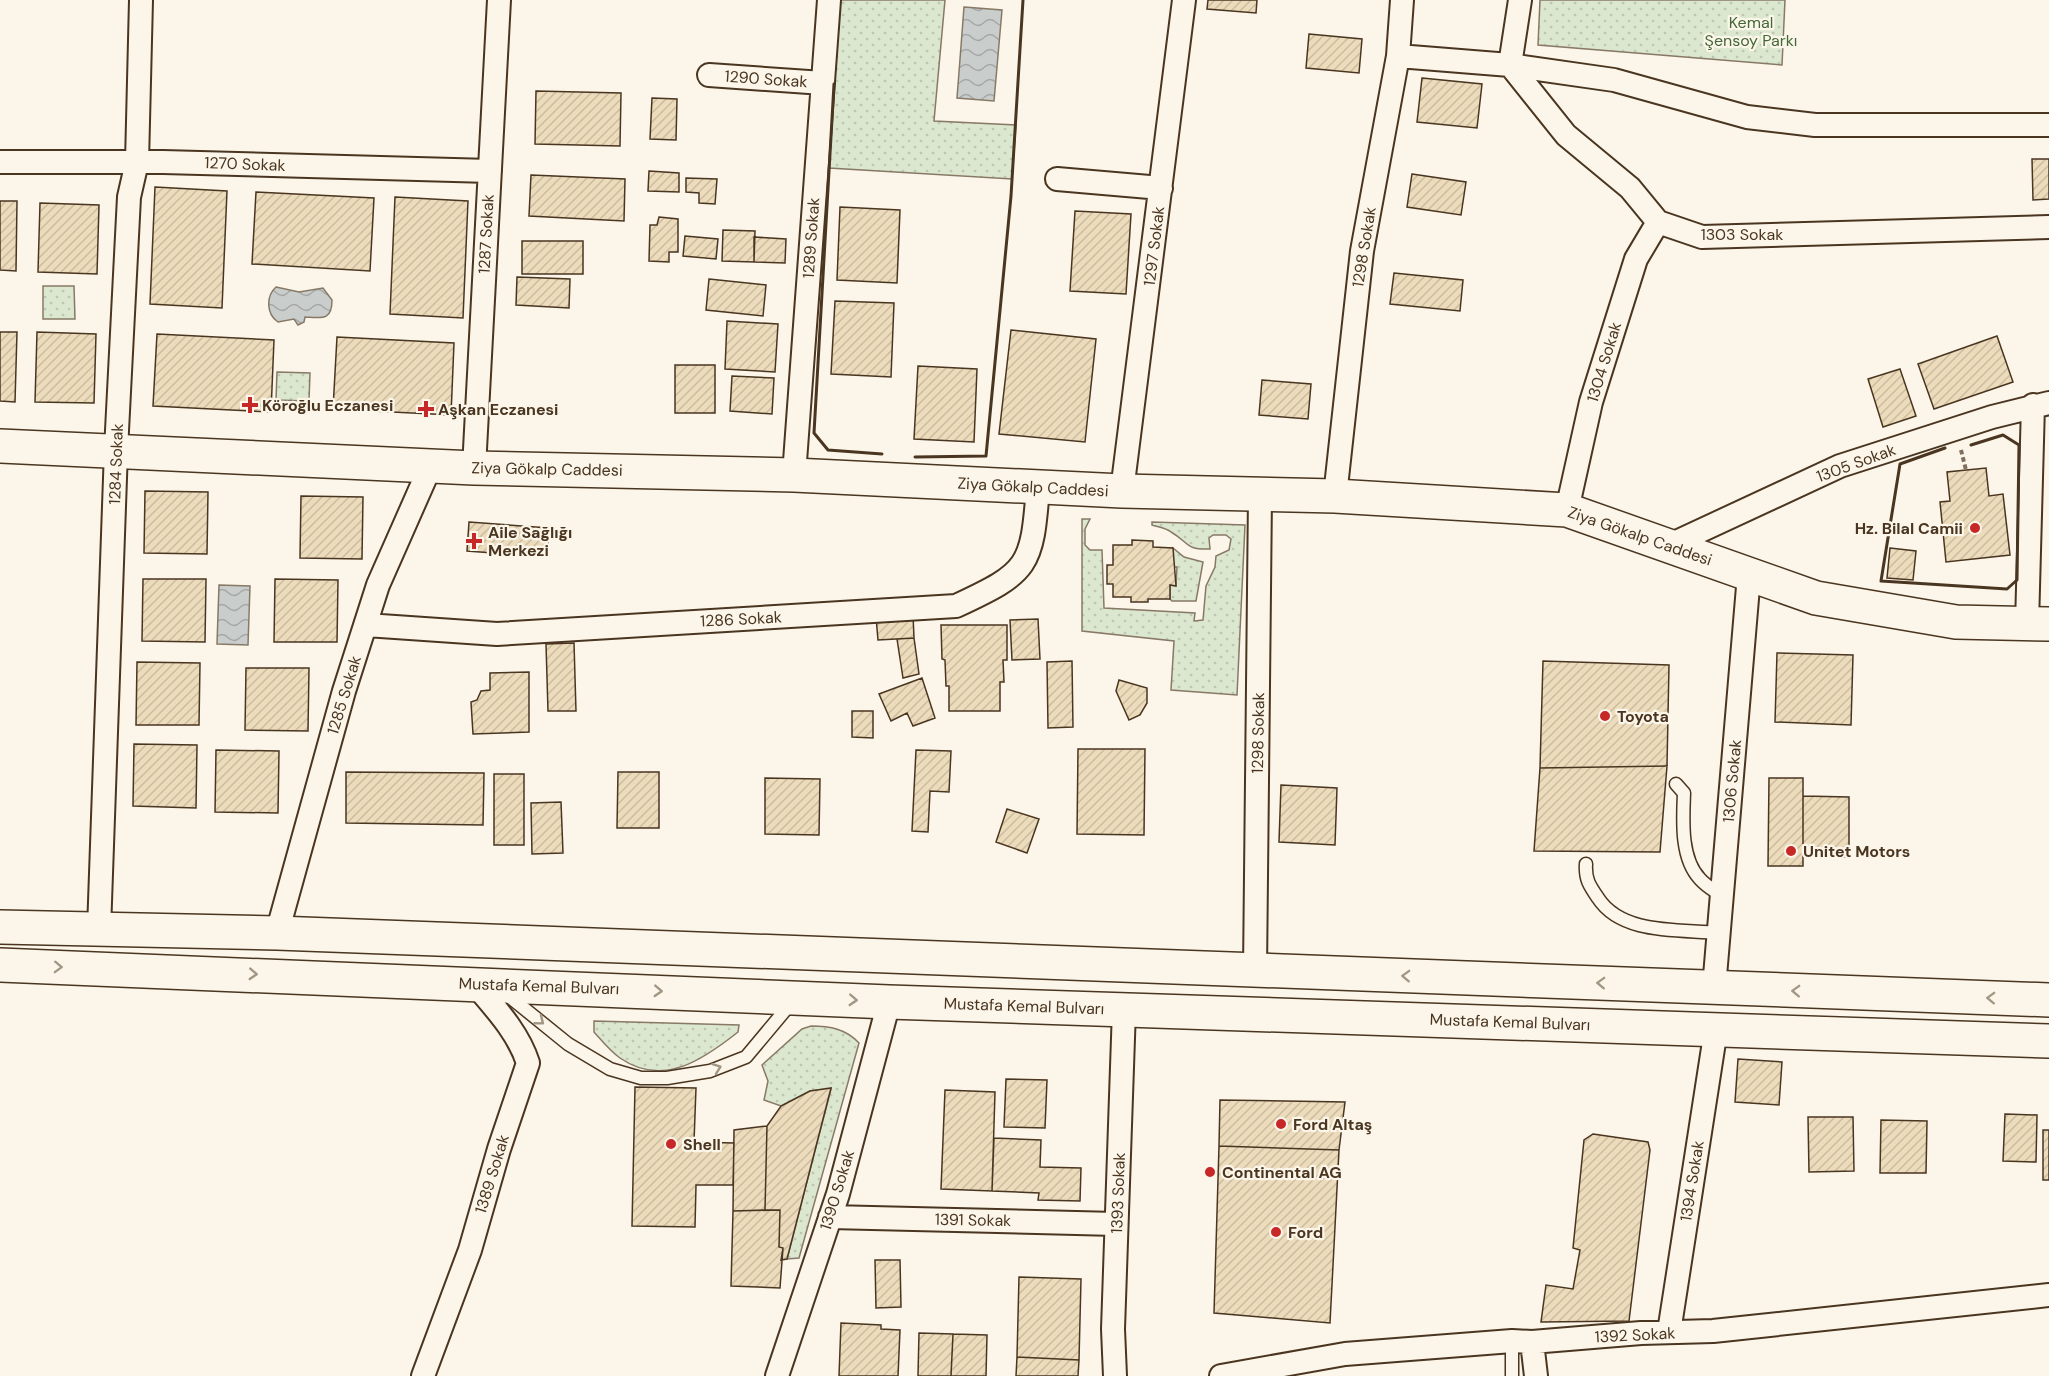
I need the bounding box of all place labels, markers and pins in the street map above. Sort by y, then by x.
place label: Köroğlu Eczanesi [262,395,393,416]
marker: Köroğlu Eczanesi [243,398,257,412]
place label: Aşkan Eczanesi [438,399,558,420]
marker: Aşkan Eczanesi [419,402,433,416]
place label: Hz. Bilal Camii [1855,518,1963,539]
marker: Hz. Bilal Camii [1968,521,1982,535]
place label: Aile Sağlığı Merkezi [488,522,572,561]
marker: Aile Sağlığı Merkezi [465,532,483,550]
place label: Toyota [1617,706,1669,727]
marker: Toyota [1598,709,1612,723]
place label: Unitet Motors [1803,841,1910,862]
marker: Unitet Motors [1784,844,1798,858]
place label: Ford Altaş [1293,1114,1372,1135]
marker: Ford Altaş [1274,1117,1288,1131]
place label: Shell [683,1134,721,1155]
marker: Shell [664,1137,678,1151]
place label: Continental AG [1222,1162,1342,1183]
marker: Continental AG [1203,1165,1217,1179]
place label: Ford [1288,1222,1323,1243]
marker: Ford [1269,1225,1283,1239]

